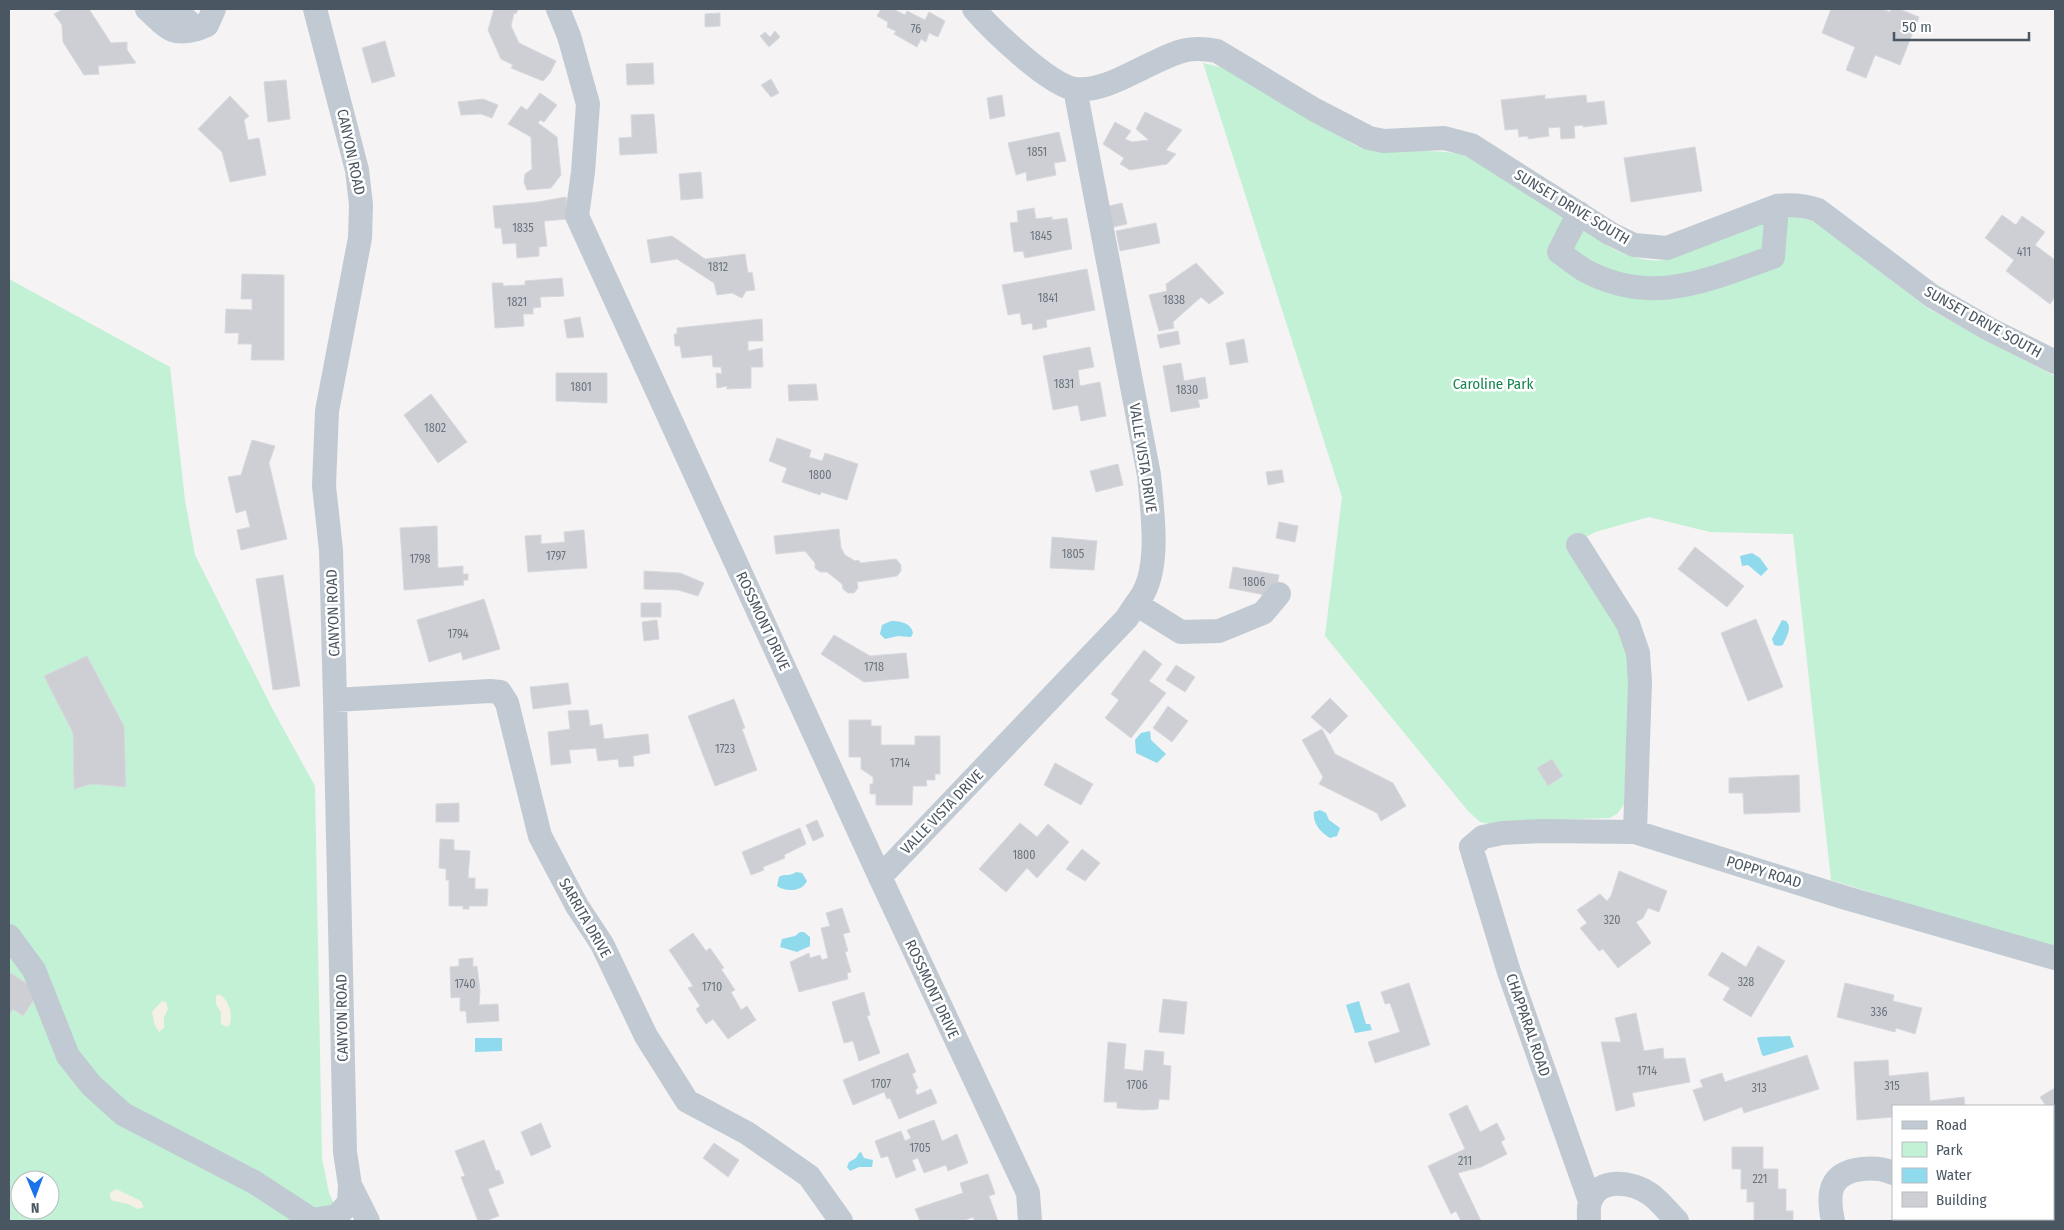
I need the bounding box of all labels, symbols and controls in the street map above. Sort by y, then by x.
scale bar [1894,10,2029,42]
text: 50 m [1902,18,1932,36]
house number: 76 [911,22,921,36]
street label: CANYON ROAD [333,107,369,197]
house number: 1851 [1027,145,1047,159]
street label: SUNSET DRIVE SOUTH [1511,166,1633,248]
house number: 1835 [512,221,534,235]
house number: 1845 [1030,229,1052,243]
house number: 411 [2017,245,2031,259]
house number: 1812 [708,260,728,274]
street label: SUNSET DRIVE SOUTH [1921,282,2045,362]
house number: 1841 [1038,291,1058,305]
house number: 1838 [1163,293,1185,307]
house number: 1821 [507,295,527,309]
park label: Caroline Park [1453,375,1533,393]
house number: 1831 [1054,377,1074,391]
house number: 1801 [570,380,592,394]
house number: 1830 [1176,383,1198,397]
street label: VALLE VISTA DRIVE [1125,402,1161,514]
house number: 1802 [424,421,446,435]
house number: 1800 [808,468,832,482]
house number: 1805 [1062,547,1085,561]
house number: 1797 [546,549,566,563]
house number: 1798 [409,552,431,566]
street label: CANYON ROAD [322,569,344,657]
street label: ROSSMONT DRIVE [732,569,794,673]
house number: 1806 [1243,575,1265,589]
house number: 1794 [448,627,469,641]
house number: 1718 [864,660,884,674]
house number: 1723 [715,742,735,756]
house number: 1714 [890,756,910,770]
street label: VALLE VISTA DRIVE [897,766,987,858]
house number: 1800 [1012,848,1036,862]
street label: POPPY ROAD [1724,852,1804,892]
street label: SARRITA DRIVE [555,875,615,961]
house number: 320 [1604,913,1620,927]
street label: ROSSMONT DRIVE [901,937,963,1041]
street label: CHAPPARAL ROAD [1502,971,1554,1079]
street label: CANYON ROAD [332,974,352,1062]
house number: 328 [1738,975,1754,989]
house number: 1740 [454,977,476,991]
house number: 1710 [702,980,722,994]
house number: 336 [1871,1005,1887,1019]
house number: 1714 [1637,1064,1657,1078]
house number: 1707 [871,1077,891,1091]
house number: 1706 [1126,1078,1148,1092]
house number: 315 [1884,1079,1900,1093]
house number: 313 [1751,1081,1767,1095]
legend [1892,1105,2054,1220]
text: Road [1936,1116,1967,1134]
house number: 1705 [909,1141,931,1155]
text: Park [1936,1141,1963,1159]
house number: 211 [1458,1154,1472,1168]
text: Water [1936,1166,1972,1184]
north arrow [10,1170,60,1220]
house number: 221 [1752,1172,1768,1186]
text: Building [1936,1191,1987,1209]
text: N [31,1199,40,1216]

